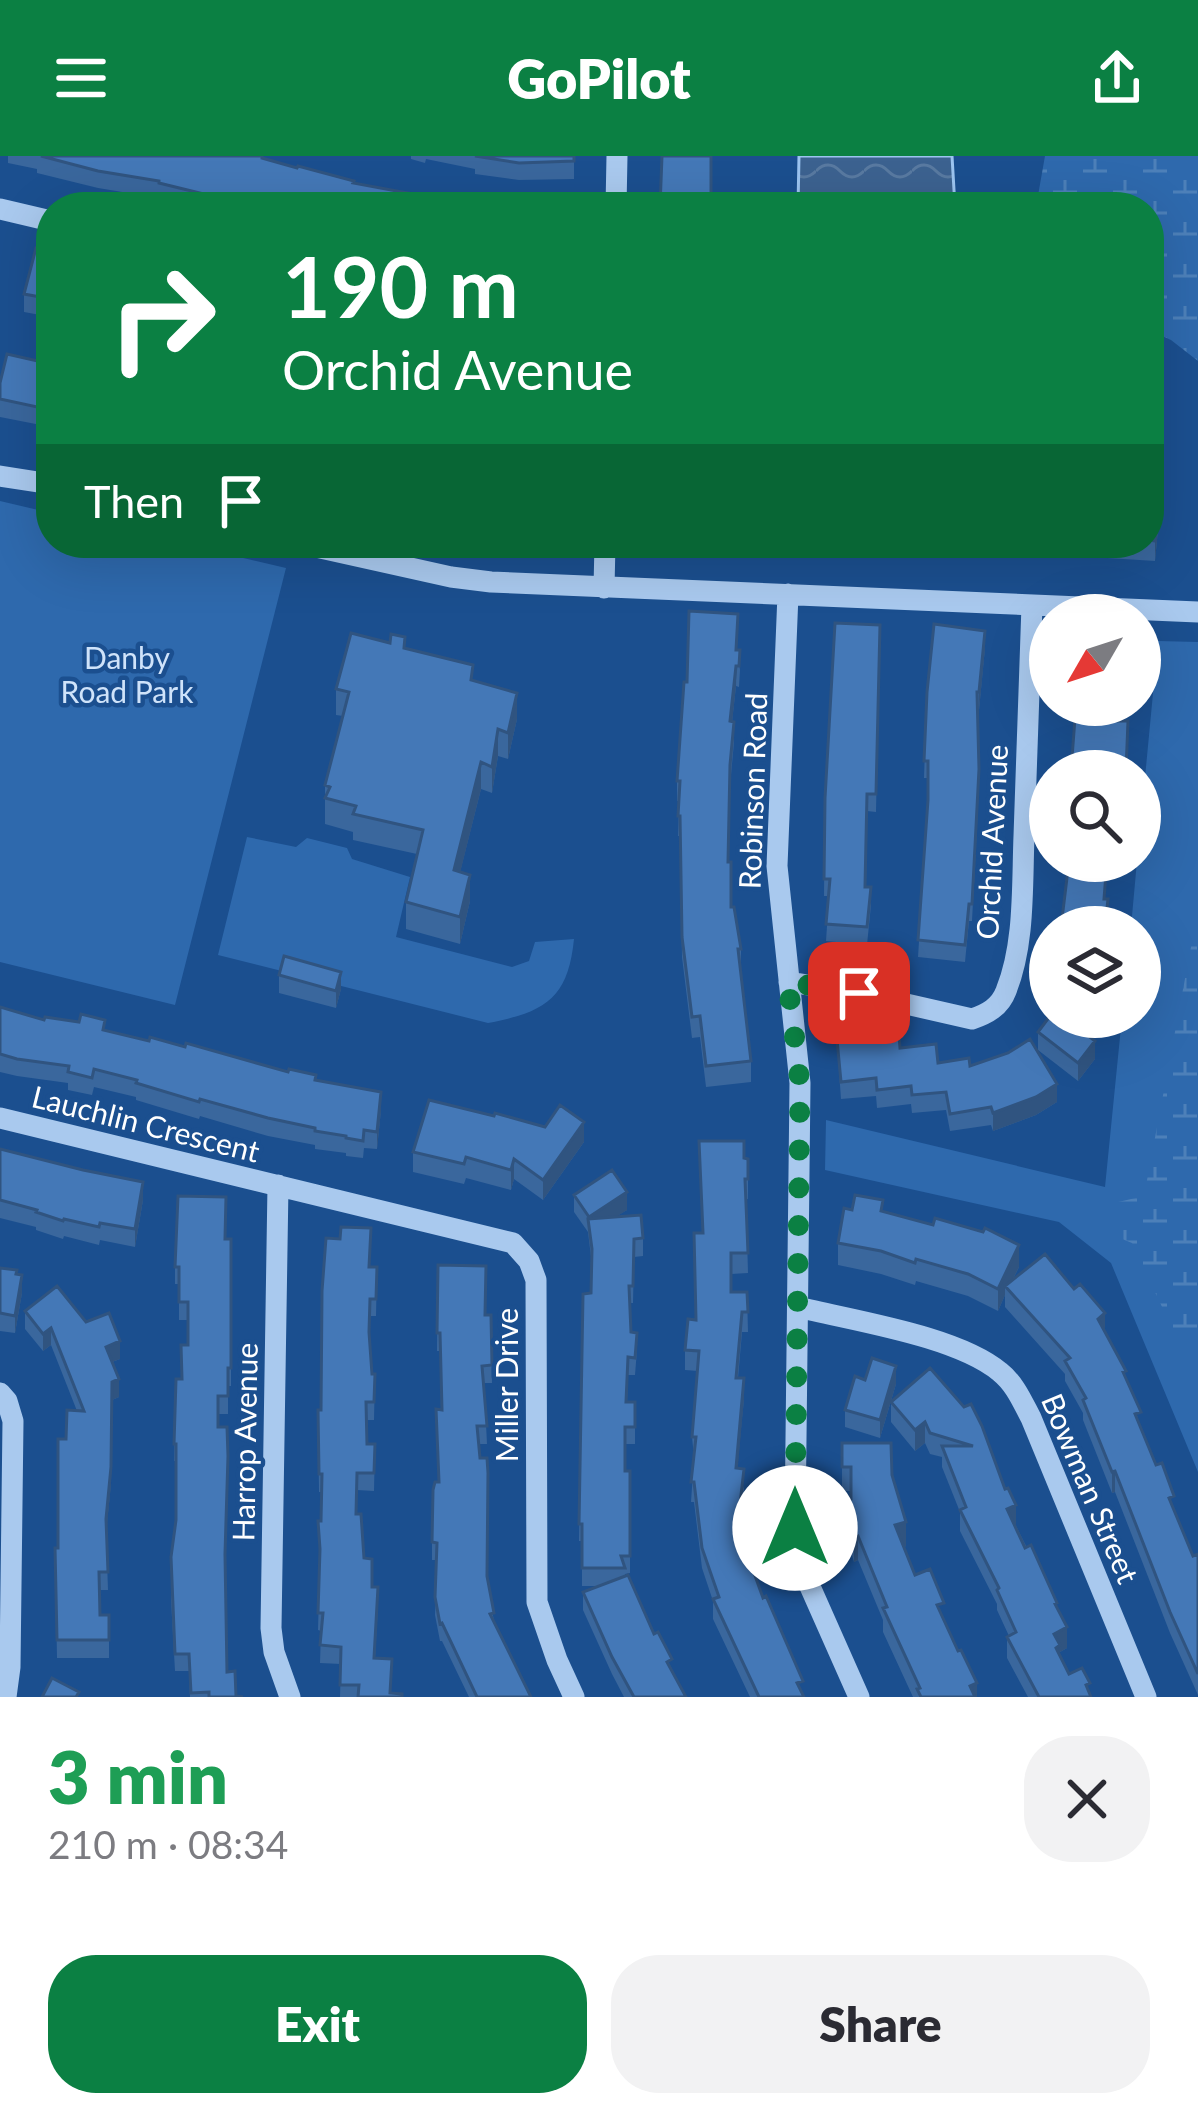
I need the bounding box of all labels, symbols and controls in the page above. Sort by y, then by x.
icon: menu [48,45,114,111]
icon: share [1084,45,1150,111]
text: GoPilot [507,46,691,111]
text: 190 m [282,235,519,336]
icon: right [84,240,240,396]
text: Orchid Avenue [282,337,633,402]
icon: arrive [208,468,274,534]
text: Then [84,474,184,528]
north arrow [1029,594,1161,726]
map controls [1029,594,1161,1038]
park label: Danby Road Park [61,639,194,709]
street label: Robinson Road [731,692,773,890]
street label: Orchid Avenue [968,744,1014,940]
button: search [1029,750,1161,882]
button: layers [1029,906,1161,1038]
pin [808,942,910,1044]
icon: arrive [826,960,892,1026]
street label: Lauchlin Crescent [29,1077,264,1169]
street label: Miller Drive [488,1308,524,1462]
street label: Harrop Avenue [224,1342,264,1542]
street label: Bowman Street [1035,1388,1147,1588]
position arrow [732,1465,858,1591]
text: 3 min [48,1733,228,1819]
button: close [1024,1736,1150,1862]
text: 210 m · 08:34 [48,1821,288,1867]
button: Exit [48,1955,587,2093]
button: Share [611,1955,1150,2093]

